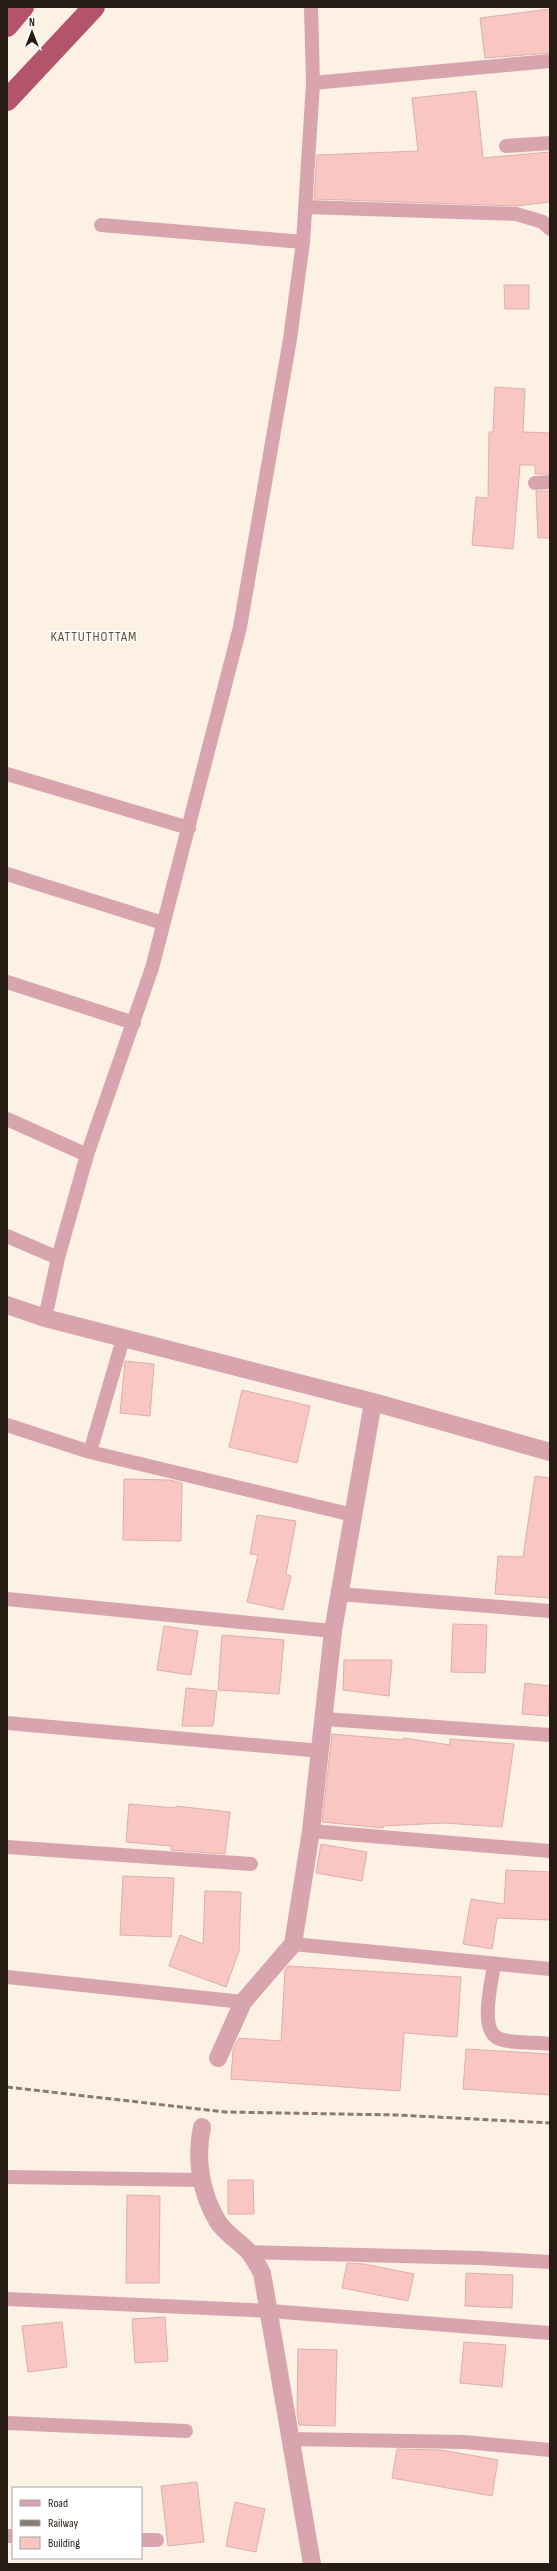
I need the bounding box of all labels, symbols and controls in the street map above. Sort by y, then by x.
north arrow [12,12,52,52]
text: N [29,16,35,29]
district label: KATTUTHOTTAM [51,628,137,645]
legend [12,2487,142,2559]
text: Road [48,2496,68,2511]
text: Railway [48,2516,79,2531]
text: Building [48,2536,80,2551]

